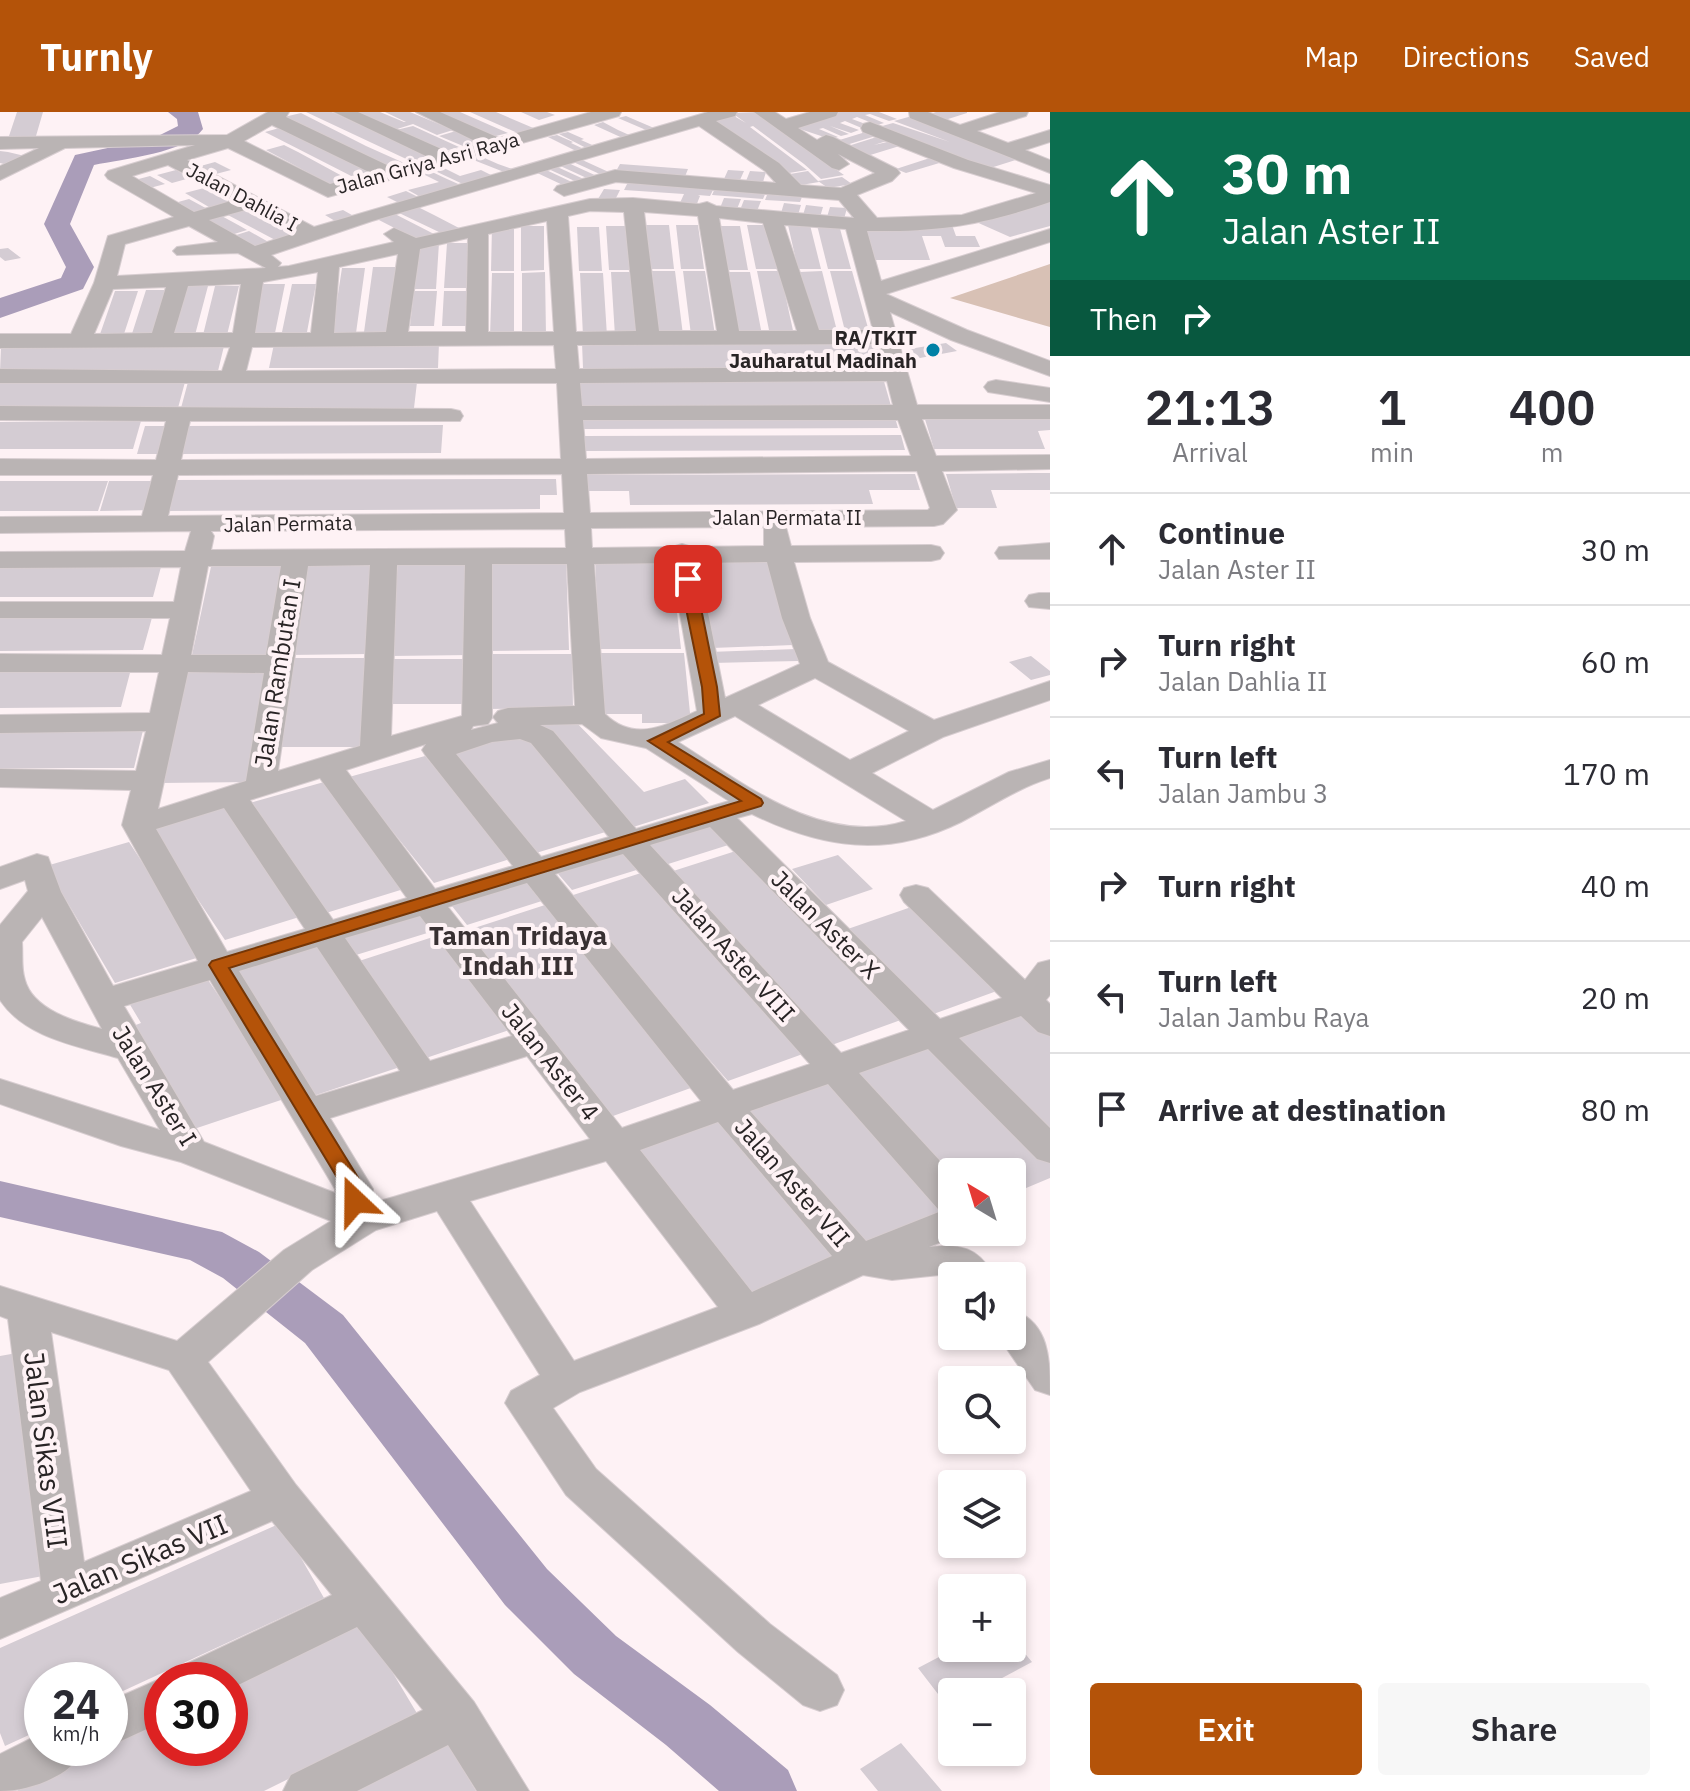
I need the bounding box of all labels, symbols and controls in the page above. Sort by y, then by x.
text: Turnly [40,32,153,81]
text: Map [1304,38,1358,75]
text: Directions [1402,38,1530,75]
text: Saved [1574,38,1650,75]
street label: Jalan Griya Asri Raya [334,125,522,200]
text: 30 m [1222,137,1352,209]
icon: ahead [1090,144,1194,248]
street label: Jalan Dahlia I [182,156,303,237]
text: Jalan Aster II [1222,207,1441,254]
icon: right [1174,296,1218,340]
text: Then [1090,299,1158,338]
place label: RA/TKIT Jauharatul Madinah [729,324,917,374]
marker: RA/TKIT Jauharatul Madinah [924,341,942,359]
text: 21:13 [1145,376,1275,438]
text: 1 [1378,376,1406,438]
text: 400 [1509,376,1595,438]
text: Arrival [1172,435,1248,469]
text: min [1370,435,1414,469]
text: m [1541,435,1563,469]
street label: Jalan Permata II [712,504,862,531]
street label: Jalan Permata [223,509,353,538]
text: Continue [1158,513,1285,552]
icon: ahead [1090,527,1134,571]
text: 30 m [1581,530,1650,569]
pin [654,545,722,613]
text: Jalan Aster II [1158,552,1316,586]
icon: arrive [666,557,710,601]
street label: Jalan Rambutan I [246,576,308,769]
text: Turn right [1158,625,1296,664]
icon: right [1090,639,1134,683]
text: 60 m [1581,642,1650,681]
text: Jalan Dahlia II [1158,664,1328,698]
text: Turn left [1158,737,1277,776]
icon: left [1090,751,1134,795]
text: 170 m [1563,754,1650,793]
text: Jalan Jambu 3 [1158,776,1328,810]
street label: Jalan Aster X [764,863,887,986]
icon: right [1090,863,1134,907]
text: Turn right [1158,866,1296,905]
text: 40 m [1581,866,1650,905]
street label: Jalan Aster VIII [665,880,803,1028]
district label: Taman Tridaya Indah III [429,918,607,982]
text: Turn left [1158,961,1277,1000]
icon: left [1090,975,1134,1019]
text: 20 m [1581,978,1650,1017]
street label: Jalan Aster 4 [495,996,607,1127]
text: Jalan Jambu Raya [1158,1000,1369,1034]
street label: Jalan Aster I [105,1019,205,1152]
icon: arrive [1090,1087,1134,1131]
text: Arrive at destination [1158,1090,1446,1129]
text: 80 m [1581,1090,1650,1129]
street label: Jalan Aster VII [728,1111,857,1253]
north arrow [938,1158,1026,1246]
map controls [938,1158,1026,1766]
position arrow [313,1159,397,1243]
button: sound [938,1262,1026,1350]
street label: Jalan Sikas VIII [16,1349,77,1550]
button: search [938,1366,1026,1454]
button: layers [938,1470,1026,1558]
street label: Jalan Sikas VII [47,1505,233,1612]
button: + [938,1574,1026,1662]
speed limit sign: 30 [144,1662,248,1766]
text: 24 [52,1678,100,1730]
button: − [938,1678,1026,1766]
button: Exit [1090,1683,1362,1775]
button: Share [1378,1683,1650,1775]
text: km/h [52,1720,100,1747]

